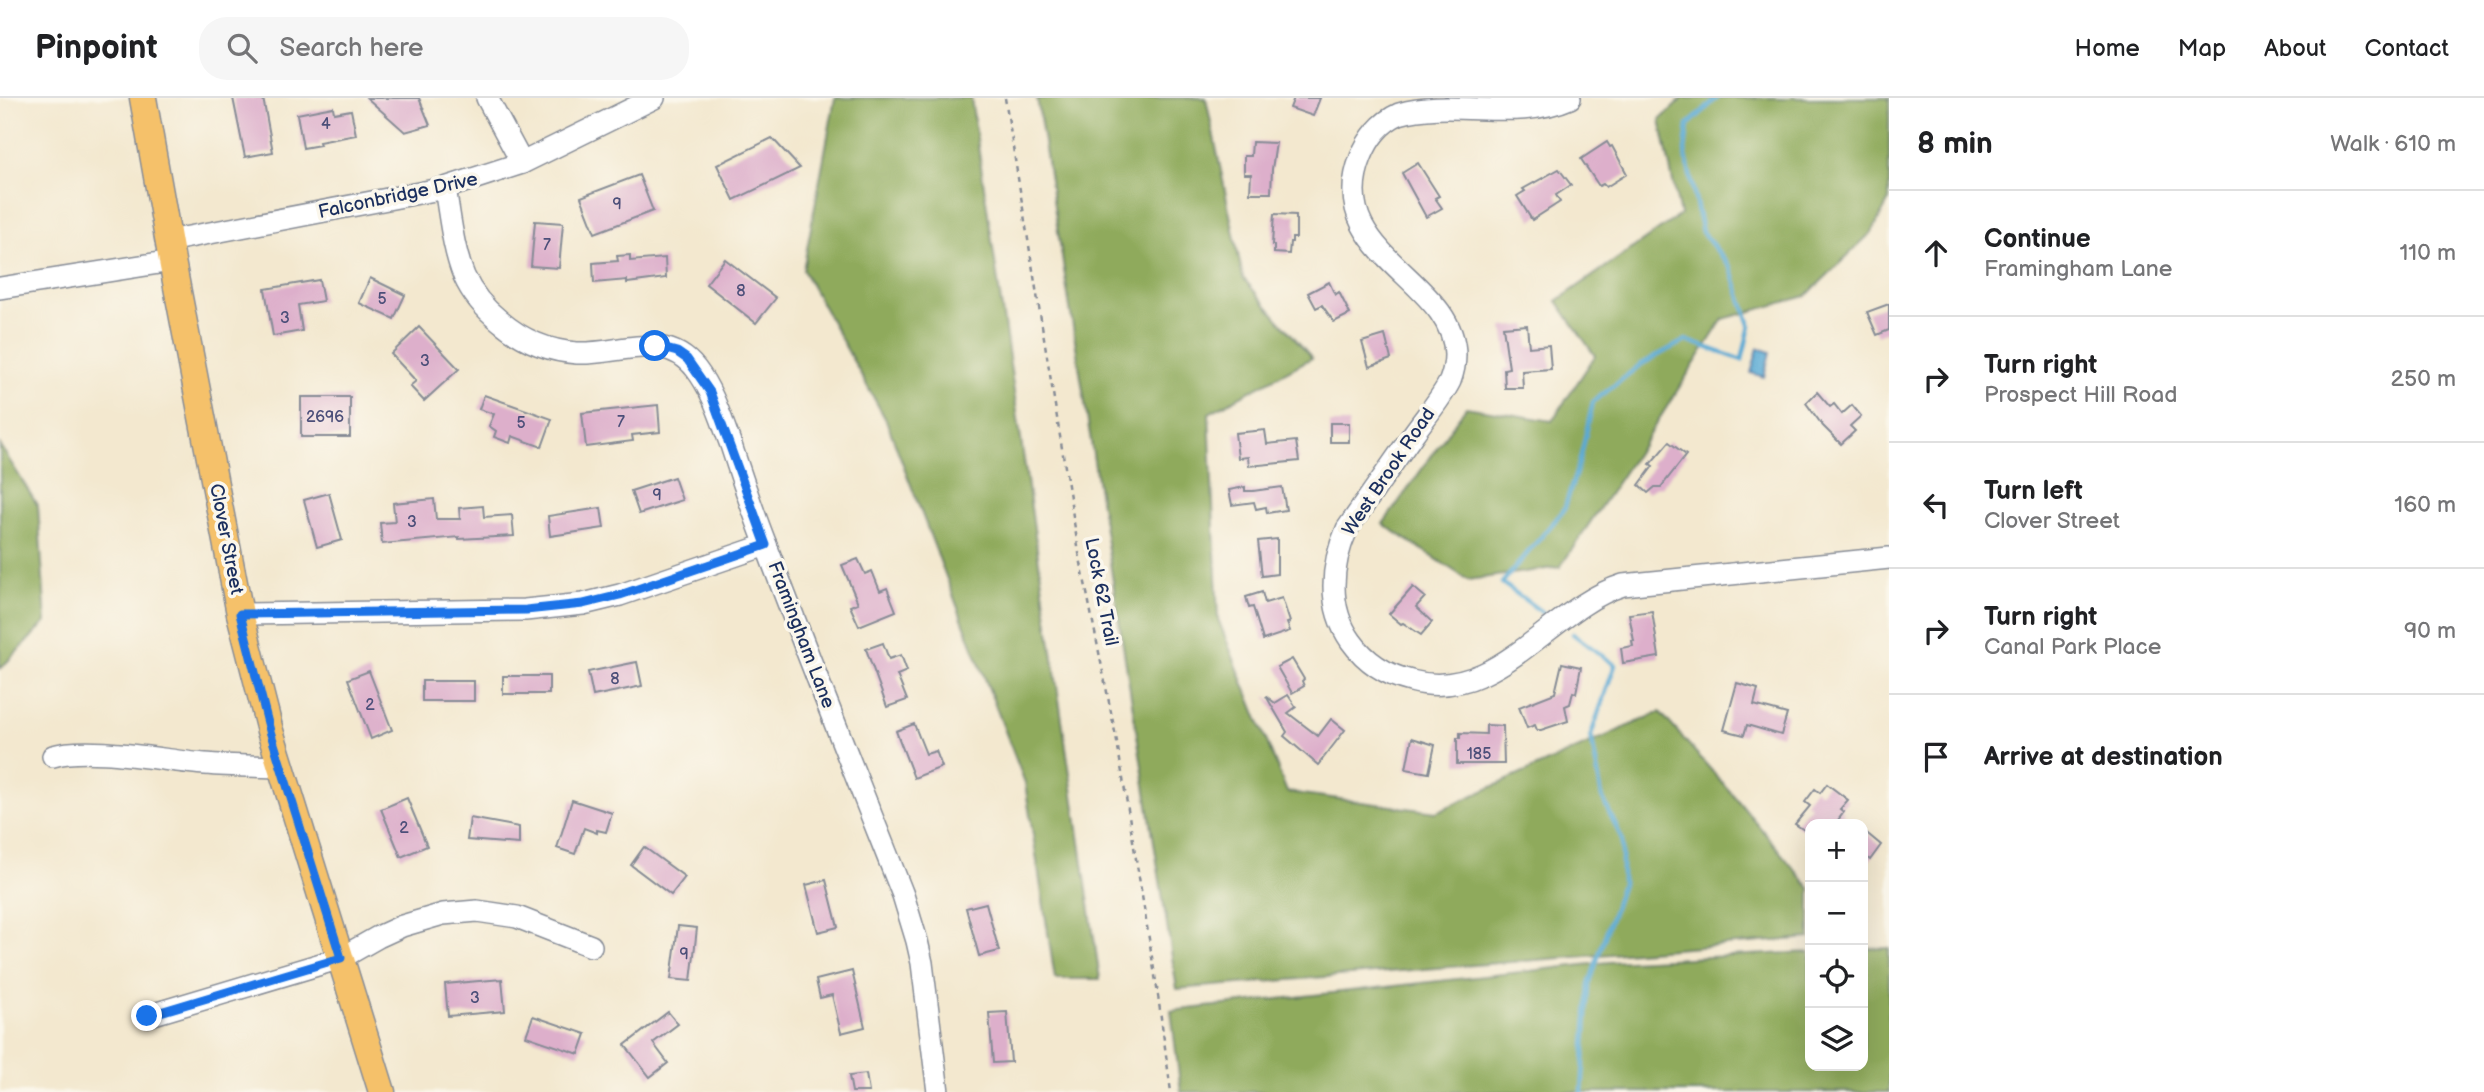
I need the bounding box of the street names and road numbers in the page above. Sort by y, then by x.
street label: Falconbridge Drive [316,168,480,224]
street label: West Brook Road [1338,404,1440,540]
street label: Clover Street [204,482,248,596]
street label: Lock 62 Trail [1079,536,1123,648]
street label: Framingham Lane [762,558,840,712]

